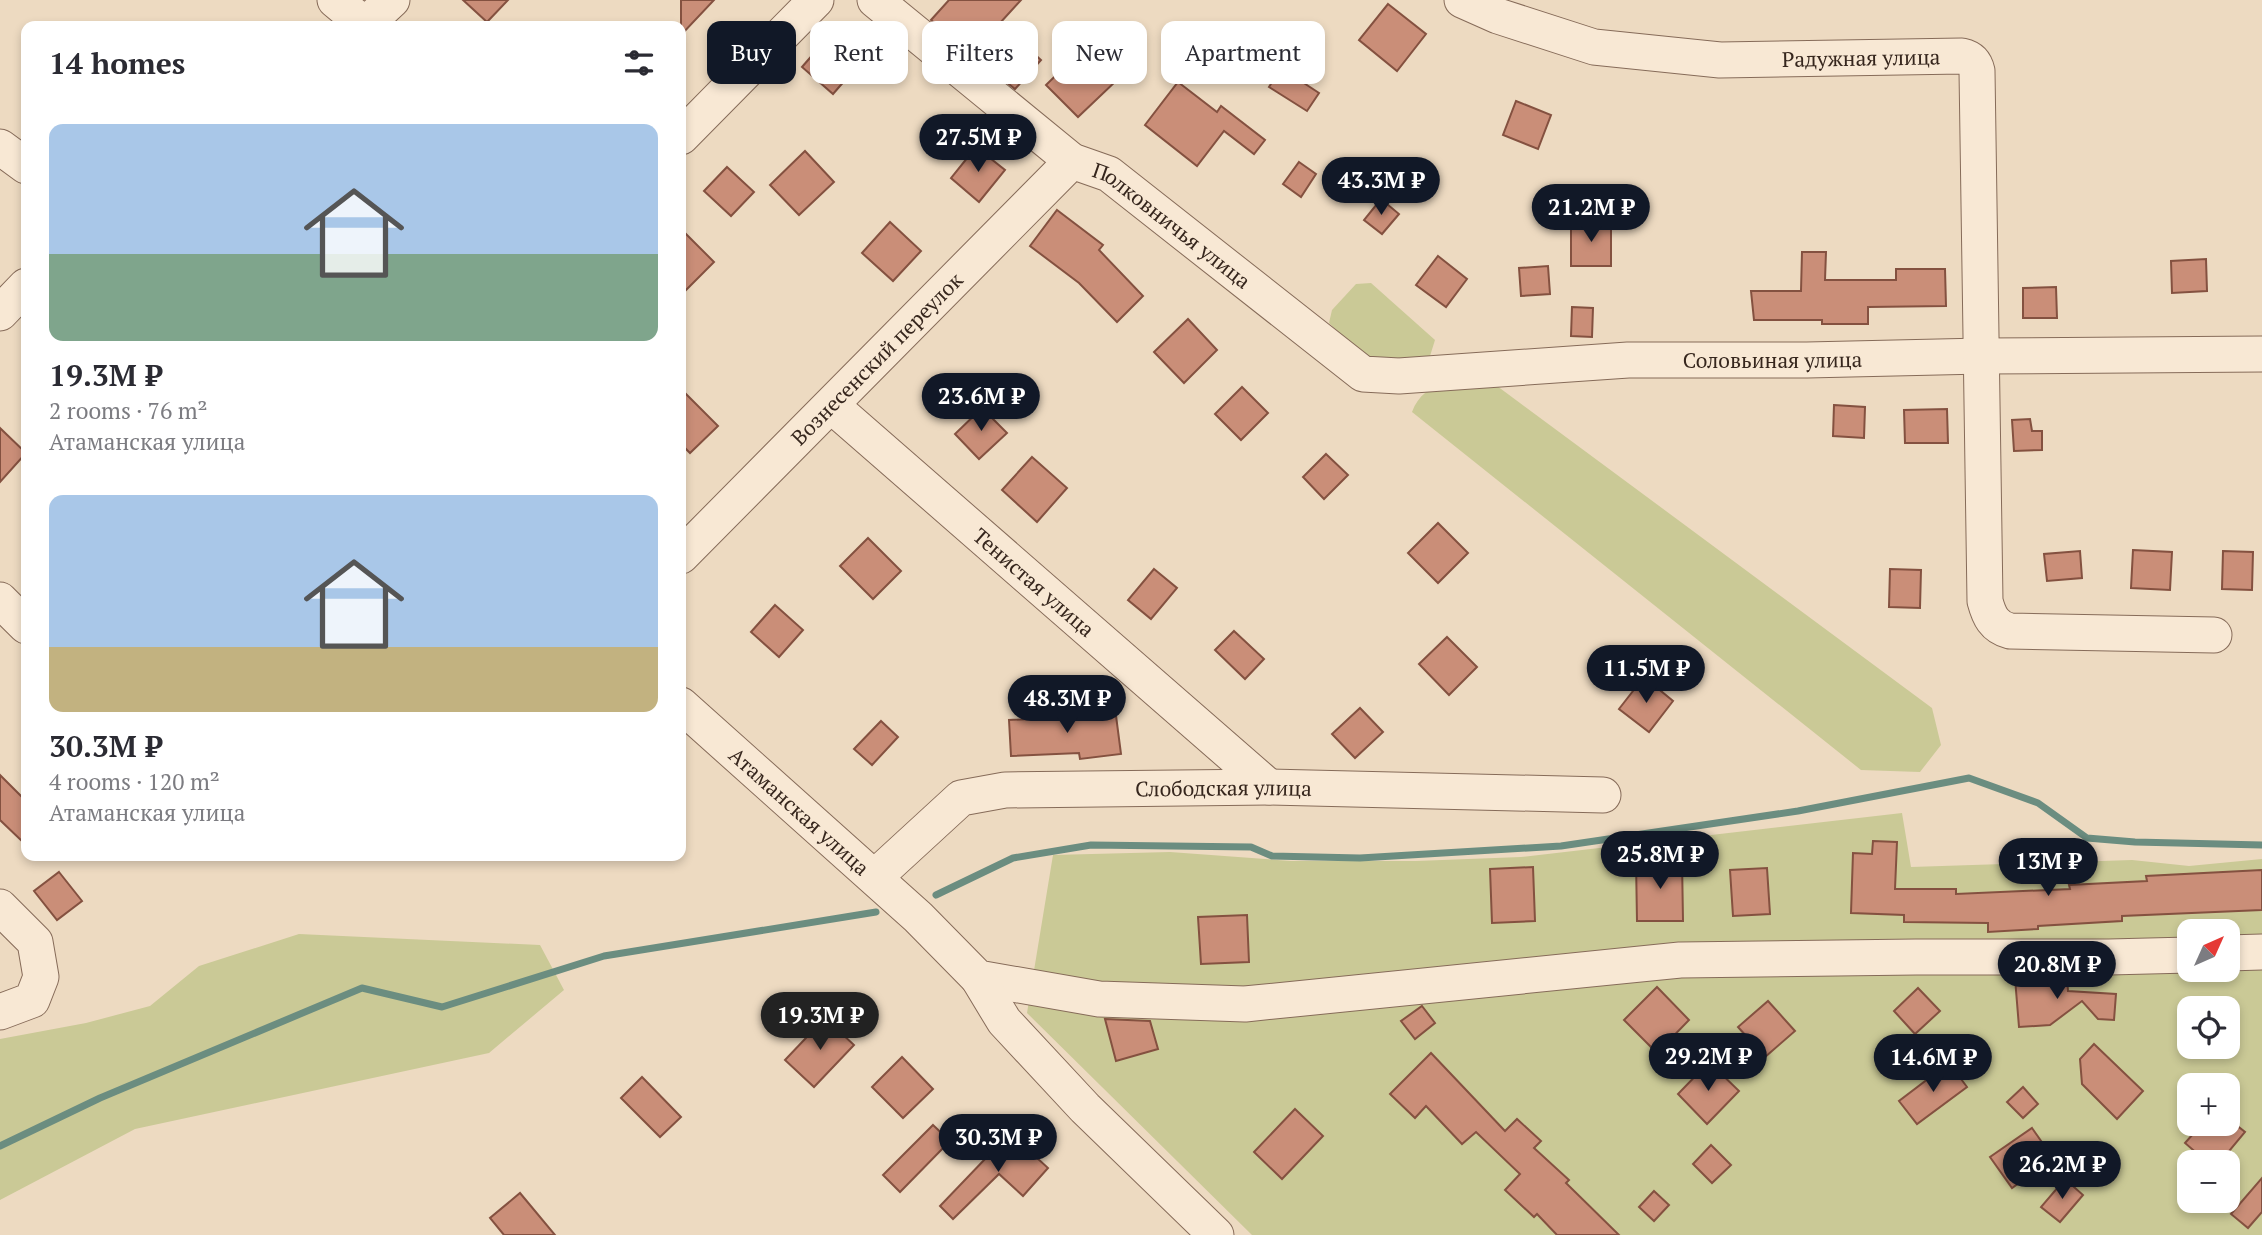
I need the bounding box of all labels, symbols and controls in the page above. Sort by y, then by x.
chip: Buy [707,21,796,84]
chip: Rent [810,21,908,84]
chip: Filters [922,21,1038,84]
chip: New [1052,21,1147,84]
chip: Apartment [1161,21,1325,84]
street label: Радужная улица [1782,42,1941,73]
text: 14 homes [49,43,185,83]
icon: filters [620,44,658,82]
pin: 27.5M ₽ [913,114,1043,174]
text: 27.5M ₽ [935,121,1021,152]
street label: Полковничья улица [1089,155,1257,295]
pin: 43.3M ₽ [1316,158,1446,217]
text: 43.3M ₽ [1338,164,1424,195]
icon: home [291,170,417,296]
pin: 21.2M ₽ [1526,184,1656,244]
text: 21.2M ₽ [1548,191,1634,222]
street label: Вознесенский переулок [785,265,969,451]
street label: Соловьиная улица [1683,345,1863,374]
text: 19.3M ₽ [49,355,162,395]
pin: 23.6M ₽ [916,374,1046,433]
text: 23.6M ₽ [938,380,1024,411]
text: 2 rooms · 76 m² [49,395,208,426]
text: Атаманская улица [49,426,245,457]
street label: Тенистая улица [967,521,1101,643]
icon: home [291,541,417,667]
pin: 11.5M ₽ [1581,646,1711,705]
text: 11.5M ₽ [1603,652,1689,683]
pin: 48.3M ₽ [1002,676,1132,735]
text: 48.3M ₽ [1024,682,1110,713]
text: 30.3M ₽ [49,726,162,766]
street label: Атаманская улица [723,741,876,881]
text: 4 rooms · 120 m² [49,766,220,797]
street label: Слободская улица [1135,773,1312,803]
text: Атаманская улица [49,797,245,828]
pin: 25.8M ₽ [1595,832,1725,891]
text: 25.8M ₽ [1617,838,1703,869]
pin: 13M ₽ [1999,838,2097,898]
text: 13M ₽ [2015,845,2081,876]
north arrow [2177,919,2240,982]
map controls [2177,919,2240,1213]
pin: 20.8M ₽ [1992,942,2122,1001]
text: 20.8M ₽ [2014,948,2100,979]
pin: 19.3M ₽ [755,992,885,1052]
button: locate [2177,996,2240,1059]
text: 19.3M ₽ [777,999,863,1030]
pin: 29.2M ₽ [1643,1034,1773,1093]
pin: 14.6M ₽ [1868,1034,1998,1094]
text: 29.2M ₽ [1665,1040,1751,1071]
text: 14.6M ₽ [1890,1041,1976,1072]
button: + [2177,1073,2240,1136]
pin: 30.3M ₽ [933,1114,1063,1174]
text: 30.3M ₽ [955,1121,1041,1152]
pin: 26.2M ₽ [1997,1142,2127,1201]
text: 26.2M ₽ [2019,1148,2105,1179]
button: − [2177,1150,2240,1213]

